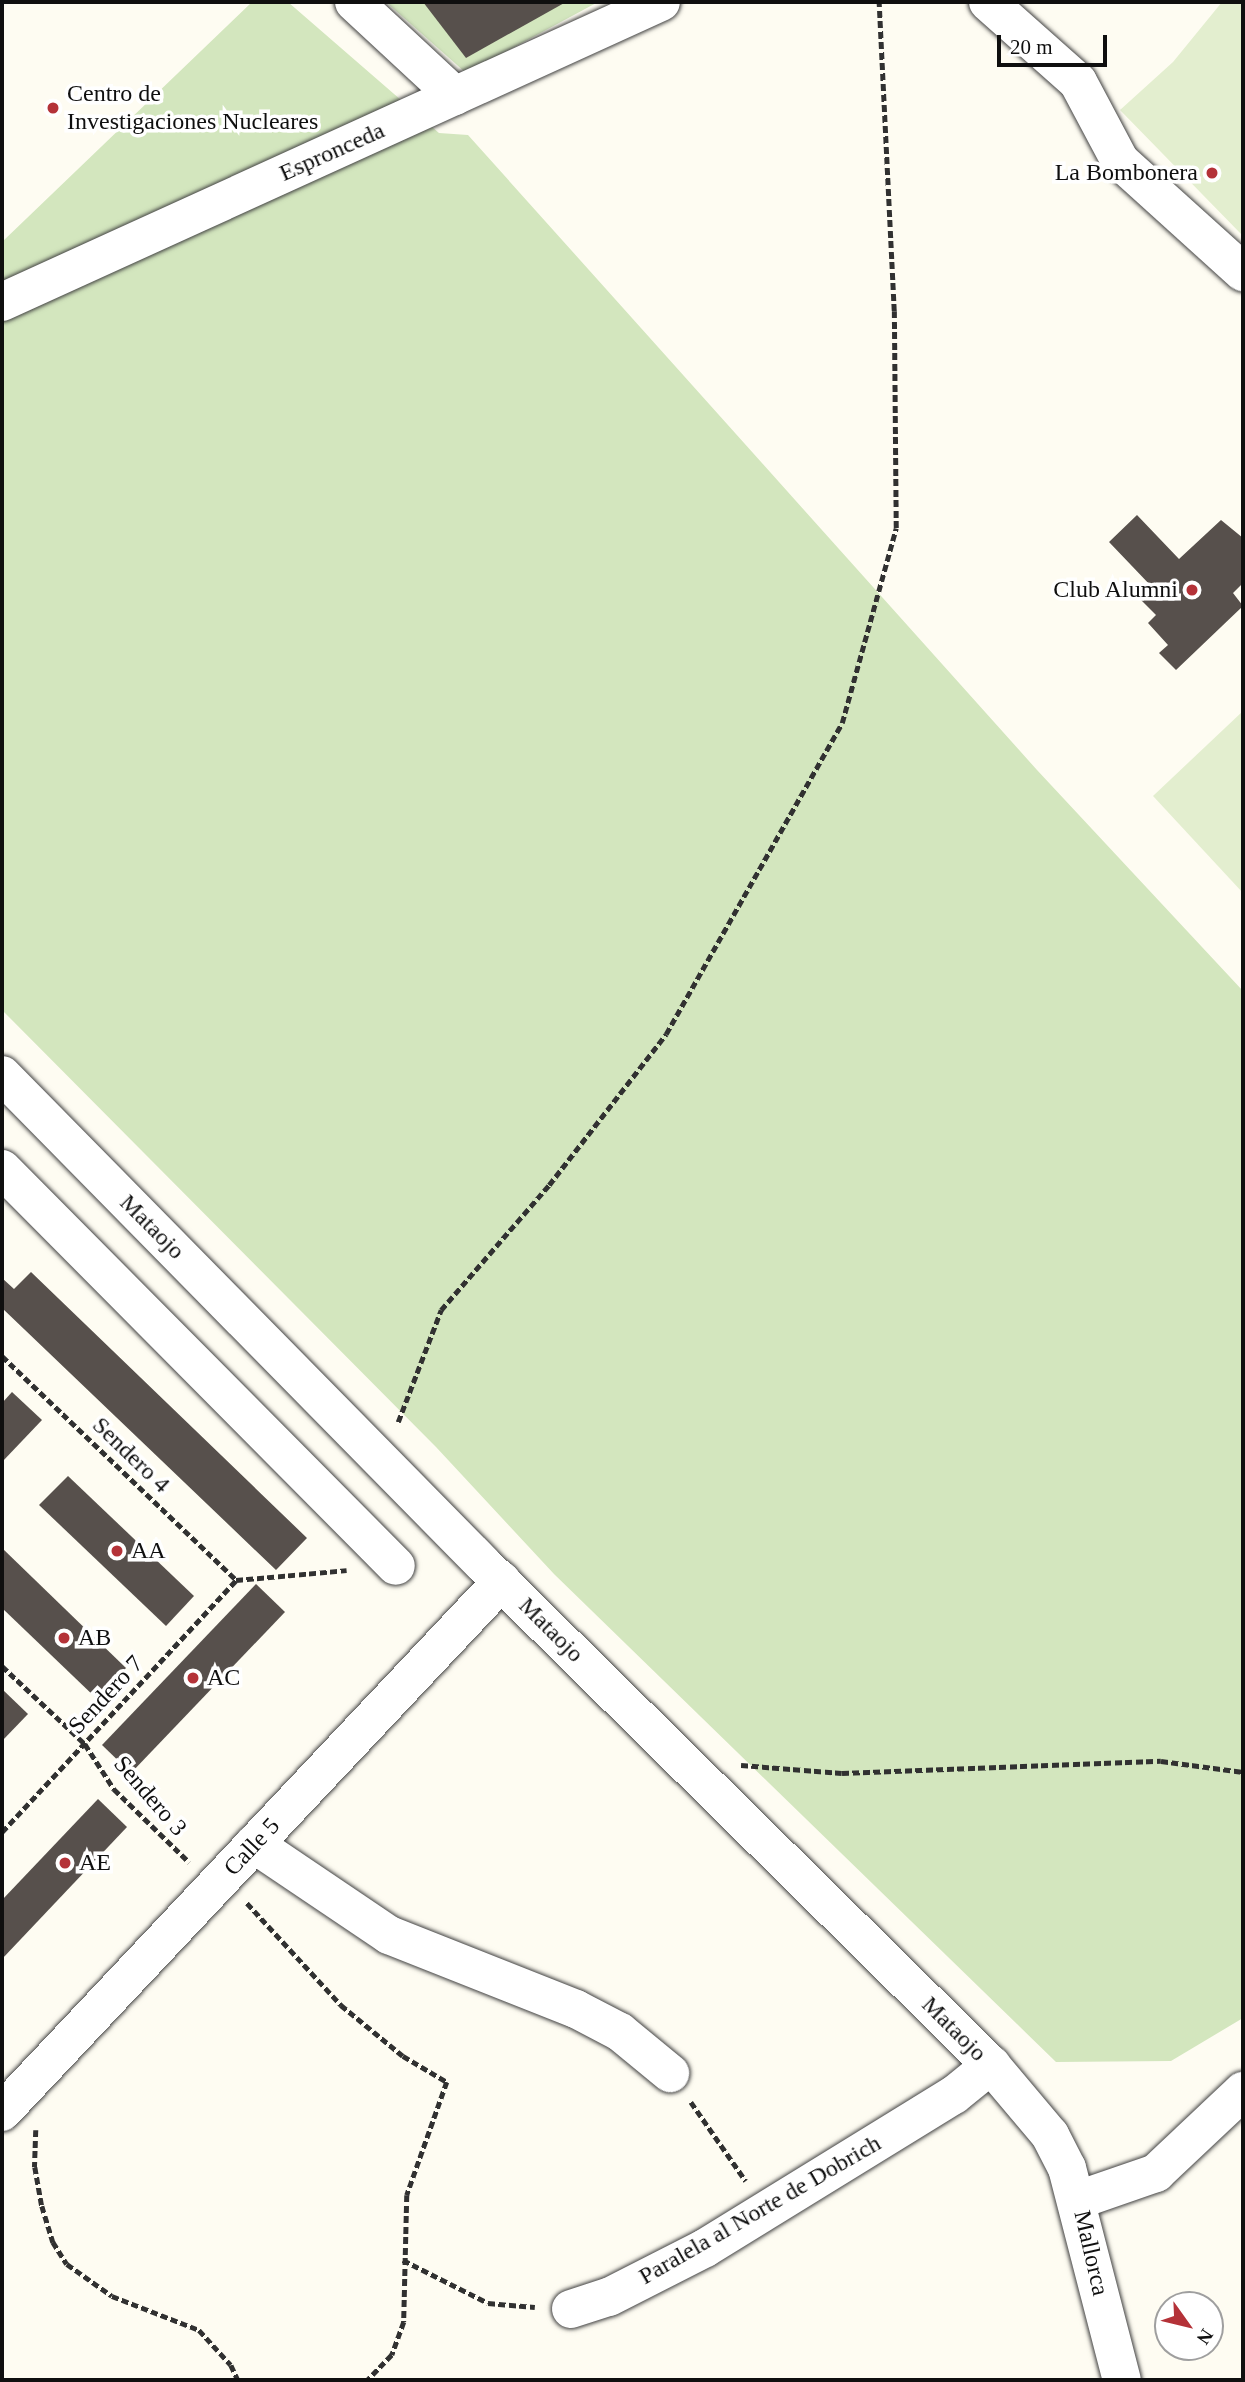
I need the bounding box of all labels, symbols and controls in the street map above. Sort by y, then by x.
scale bar [1000,21,1110,65]
text: 20 m [1010,35,1053,59]
place label: Centro de Investigaciones Nucleares [67,80,318,136]
marker: Centro de Investigaciones Nucleares [45,100,61,116]
street label: Espronceda [275,116,389,188]
place label: La Bombonera [1055,159,1198,187]
marker: La Bombonera [1204,165,1220,181]
place label: Club Alumni [1052,576,1178,604]
marker: Club Alumni [1184,582,1200,598]
street label: Mataojo [114,1189,190,1265]
street label: Sendero 4 [86,1411,176,1499]
place label: AA [131,1537,166,1565]
marker: AA [109,1543,125,1559]
street label: Mataojo [513,1592,589,1668]
place label: AB [78,1624,111,1652]
marker: AB [56,1630,72,1646]
street label: Sendero 7 [63,1650,149,1740]
place label: AC [207,1664,240,1692]
marker: AC [185,1670,201,1686]
street label: Sendero 3 [107,1750,193,1842]
street label: Calle 5 [218,1812,286,1882]
place label: AE [79,1849,111,1877]
marker: AE [57,1855,73,1871]
street label: Mataojo [916,1991,992,2067]
street label: Paralela al Norte de Dobrich [634,2129,886,2291]
street label: Mallorca [1067,2208,1115,2298]
north arrow [1154,2291,1224,2361]
text: N [1193,2325,1218,2348]

